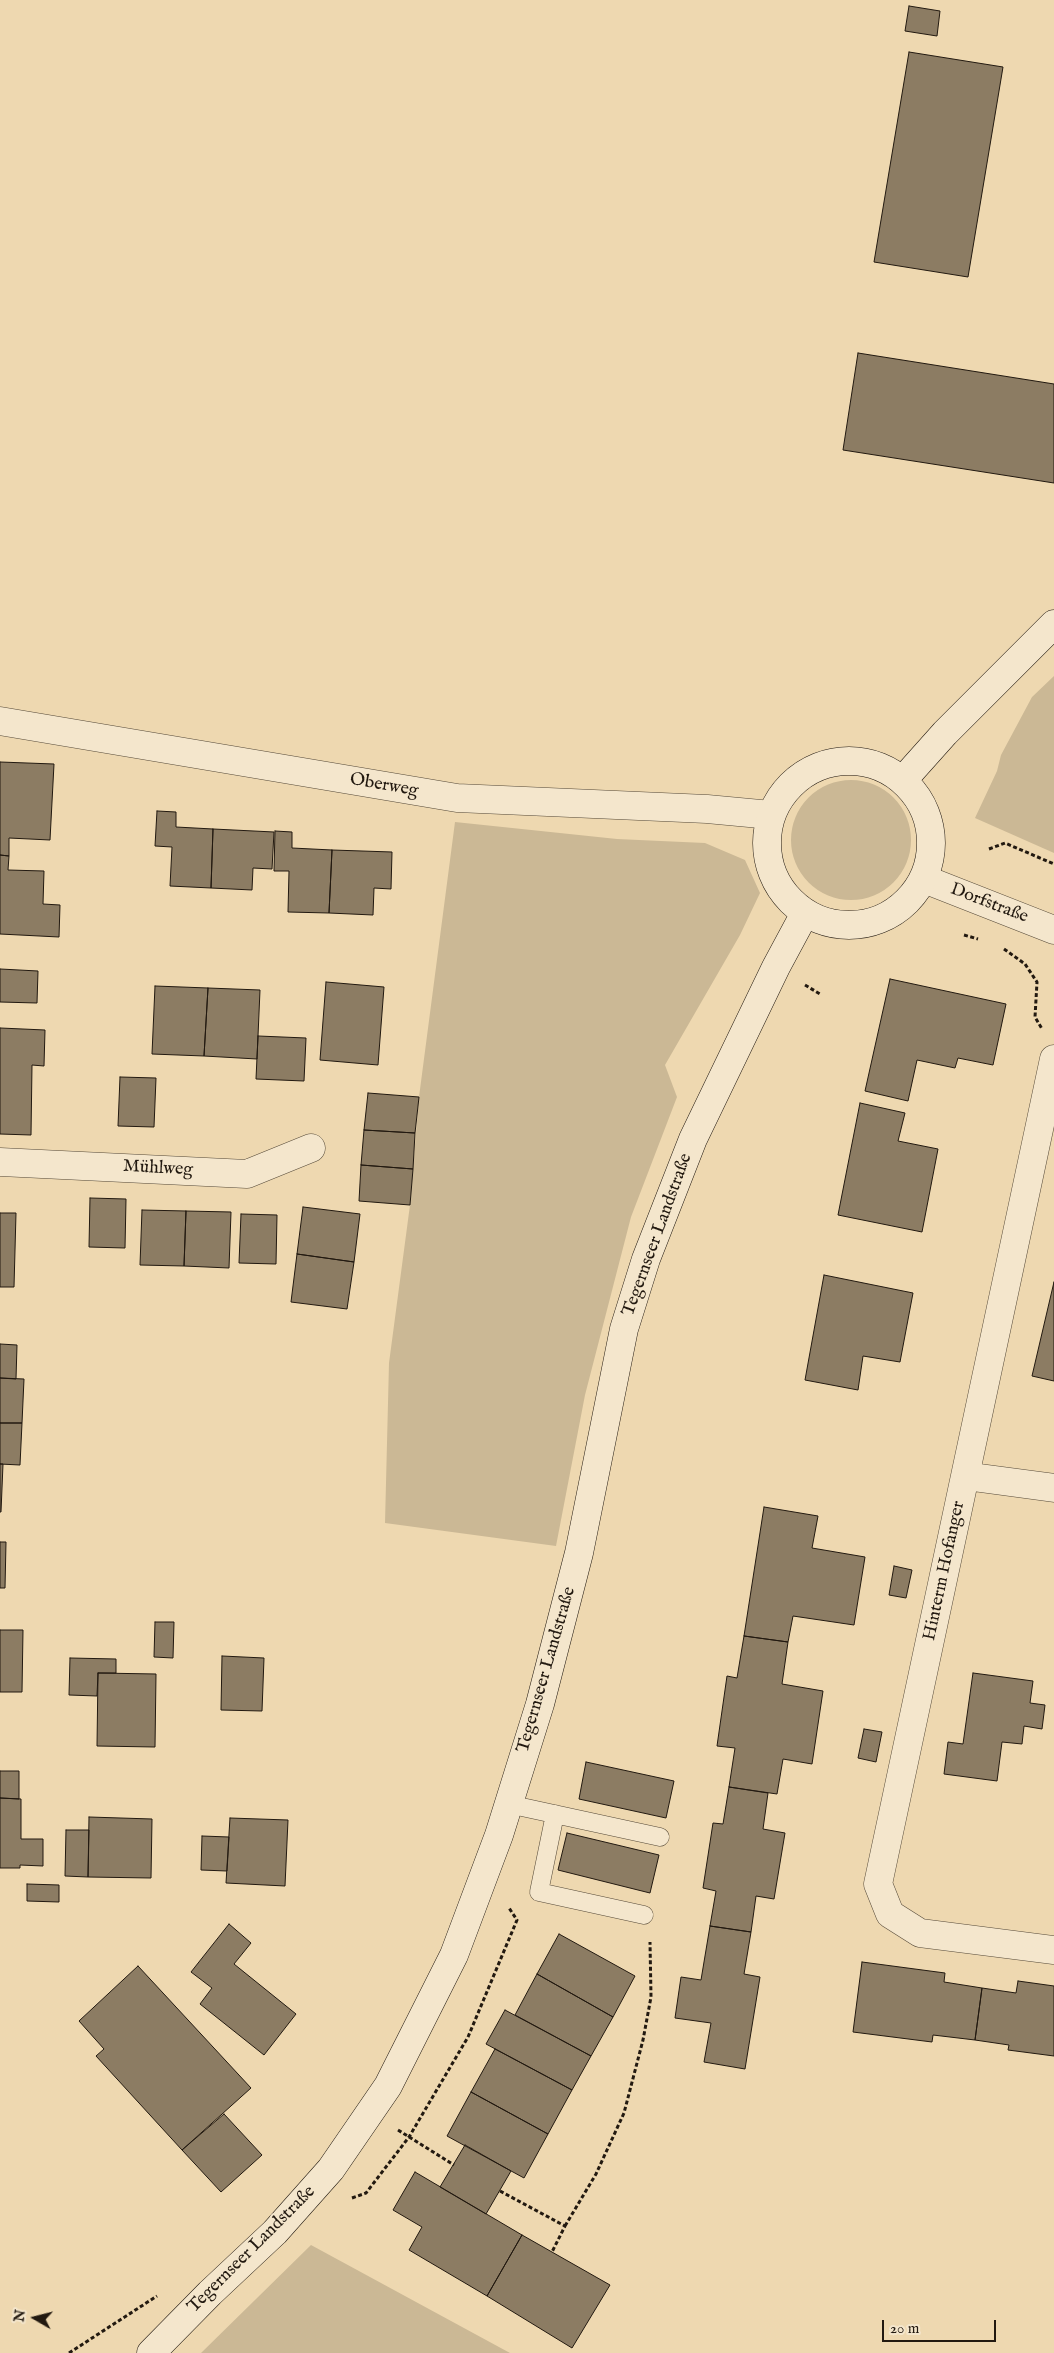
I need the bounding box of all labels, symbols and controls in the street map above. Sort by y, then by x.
street label: Oberweg [348,769,420,803]
street label: Dorfstraße [947,879,1031,929]
street label: Tegernseer Landstraße [619,1151,697,1319]
street label: Mühlweg [122,1156,194,1182]
street label: Hinterm Hofanger [920,1499,970,1643]
street label: Tegernseer Landstraße [513,1585,581,1755]
street label: Tegernseer Landstraße [184,2182,320,2318]
north arrow [10,2293,60,2343]
text: N [10,2309,30,2323]
scale bar [884,2310,998,2342]
text: 20 m [890,2319,919,2338]

